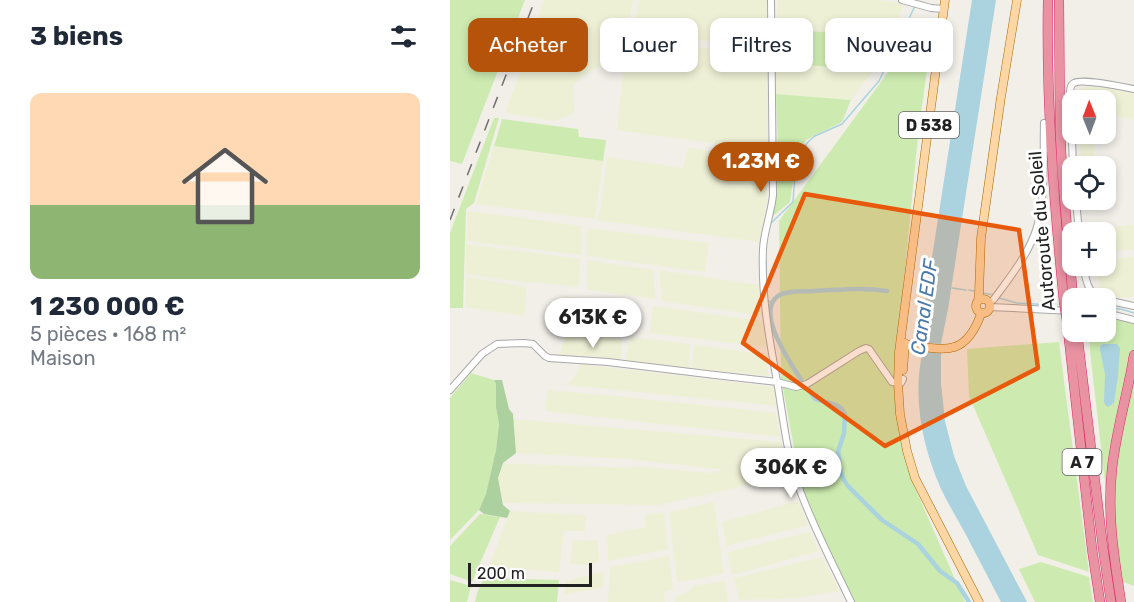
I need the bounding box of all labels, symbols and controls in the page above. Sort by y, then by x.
chip: Acheter [468,18,588,72]
chip: Louer [600,18,698,72]
chip: Filtres [710,18,813,72]
chip: Nouveau [825,18,953,72]
icon: filters [387,20,420,53]
text: 3 biens [30,21,123,52]
north arrow [1062,90,1116,144]
map controls [1062,90,1116,342]
road number: D 538 [899,112,959,138]
icon: home [171,132,279,240]
pin: 1.23M € [706,142,816,193]
text: 1.23M € [722,149,800,173]
street label: Autoroute du Soleil [1024,150,1060,312]
button: locate [1062,156,1116,210]
button: + [1062,222,1116,276]
water label: Canal EDF [905,256,943,356]
button: − [1062,288,1116,342]
text: 1 230 000 € [30,291,185,322]
pin: 613K € [544,298,642,349]
text: 613K € [559,305,627,329]
text: 5 pièces · 168 m² [30,322,186,346]
text: Maison [30,346,96,370]
pin: 306K € [742,448,840,499]
road number: A 7 [1062,449,1102,475]
text: 306K € [755,455,827,479]
scale bar [468,560,592,588]
text: 200 m [477,564,525,583]

